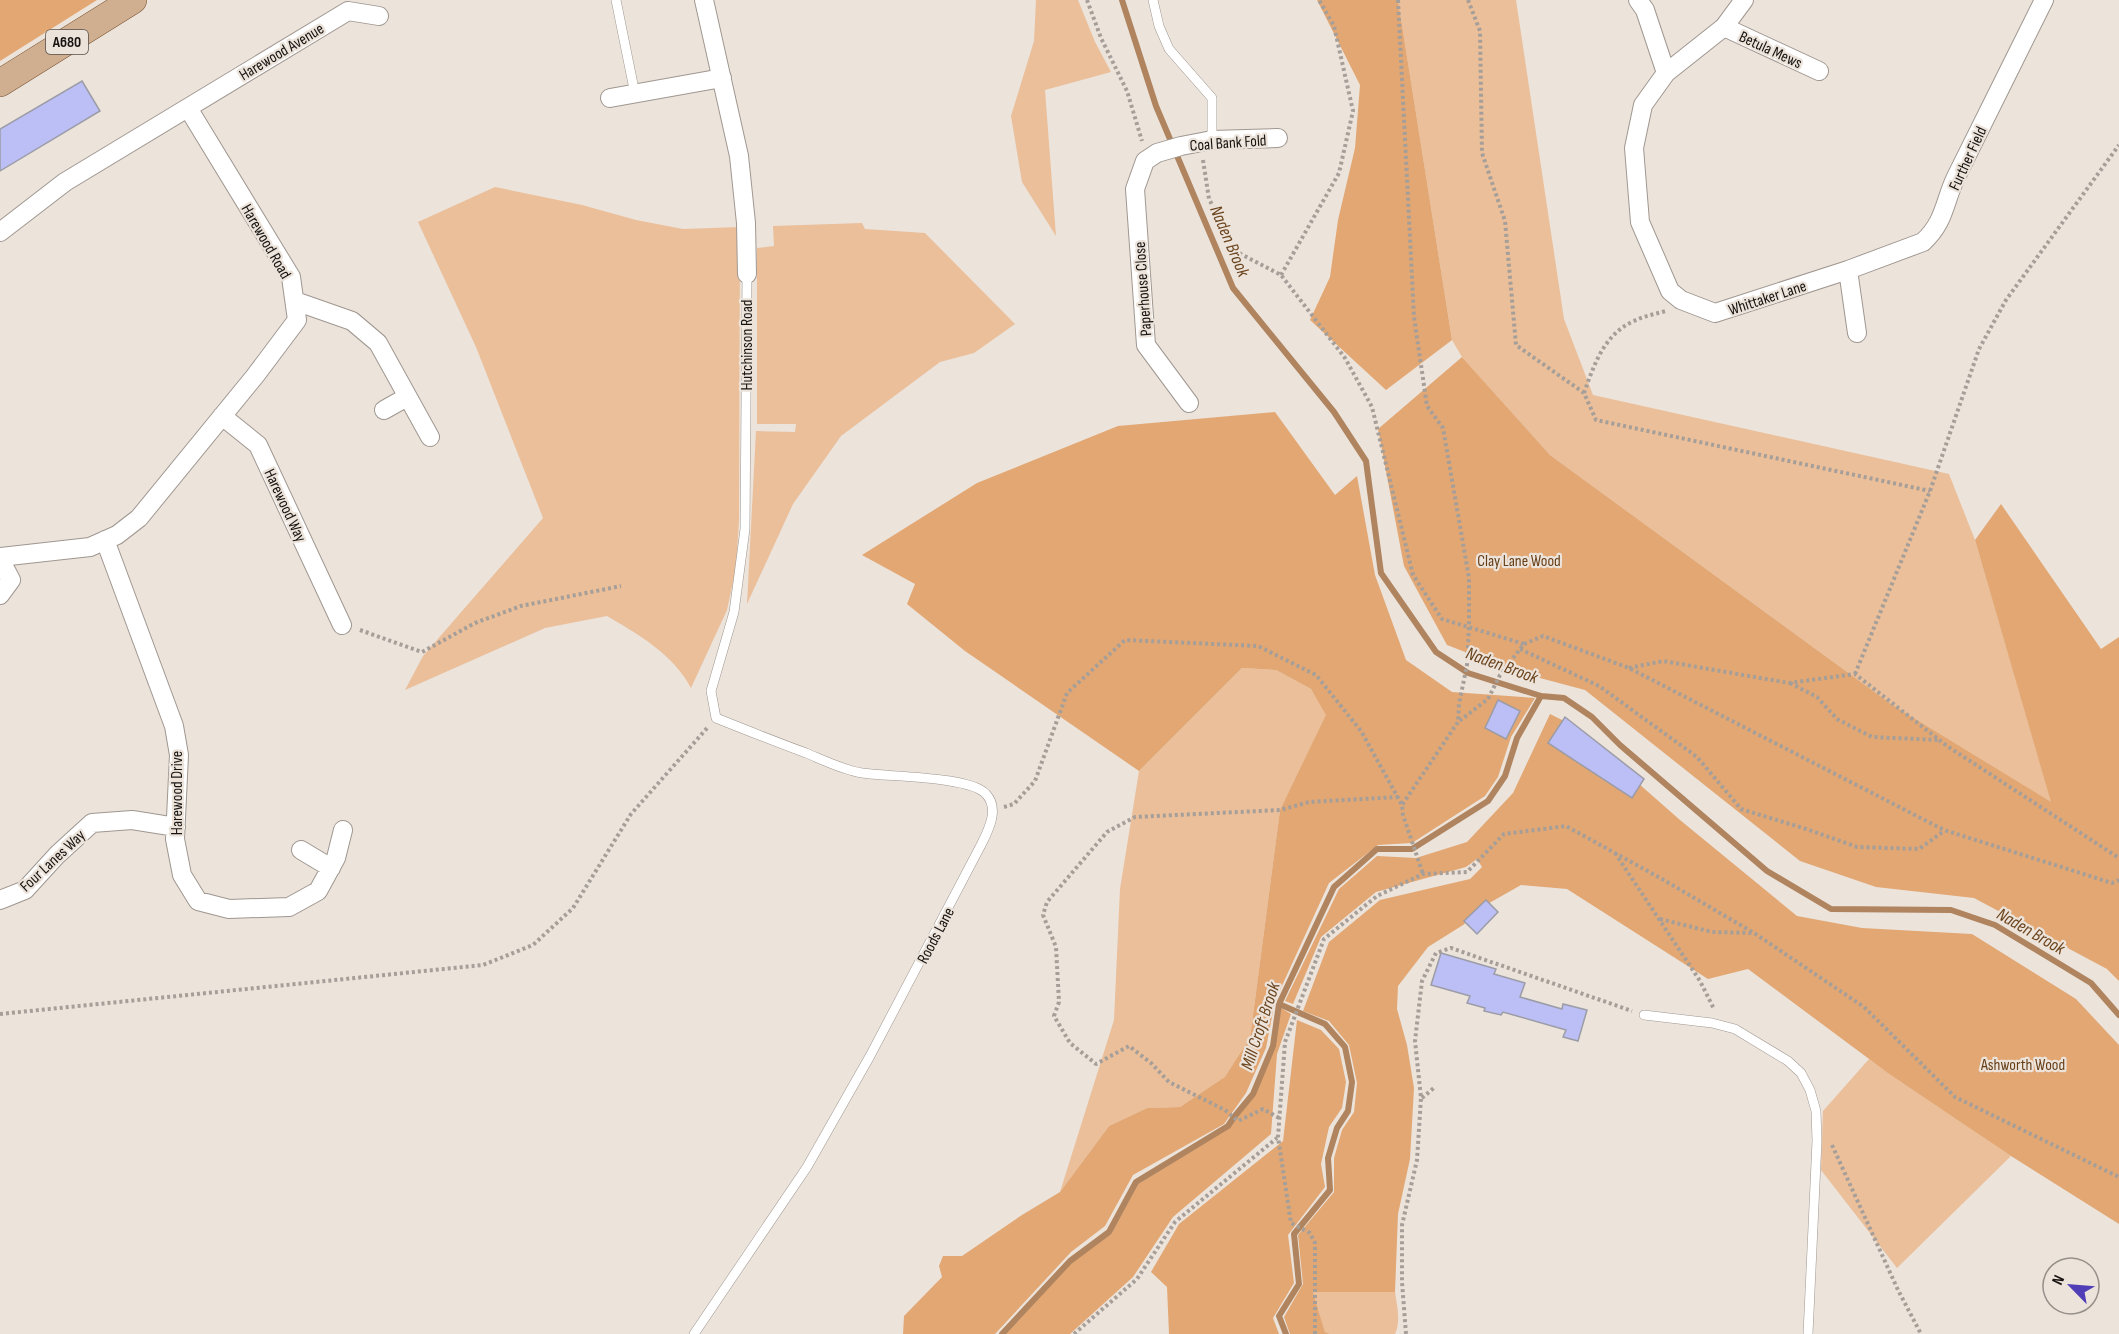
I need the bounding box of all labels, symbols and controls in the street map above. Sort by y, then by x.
street label: Harewood Avenue [236,20,328,85]
street label: Betula Mews [1736,28,1805,73]
road number: A680 [46,30,88,54]
street label: Further Field [1945,124,1991,194]
street label: Coal Bank Fold [1189,131,1267,156]
street label: Harewood Road [237,201,295,282]
water label: Naden Brook [1205,203,1254,281]
street label: Paperhouse Close [1131,241,1156,337]
street label: Whittaker Lane [1726,277,1809,320]
street label: Hutchinson Road [738,299,757,391]
street label: Harewood Way [259,466,310,545]
park label: Clay Lane Wood [1477,552,1561,571]
water label: Naden Brook [1463,643,1542,689]
street label: Harewood Drive [168,751,187,835]
street label: Four Lanes Way [16,826,90,896]
street label: Roods Lane [914,904,959,967]
water label: Naden Brook [1993,904,2070,960]
water label: Mill Croft Brook [1236,978,1285,1073]
park label: Ashworth Wood [1980,1056,2065,1075]
north arrow [2041,1256,2101,1316]
text: N [2048,1272,2069,1288]

